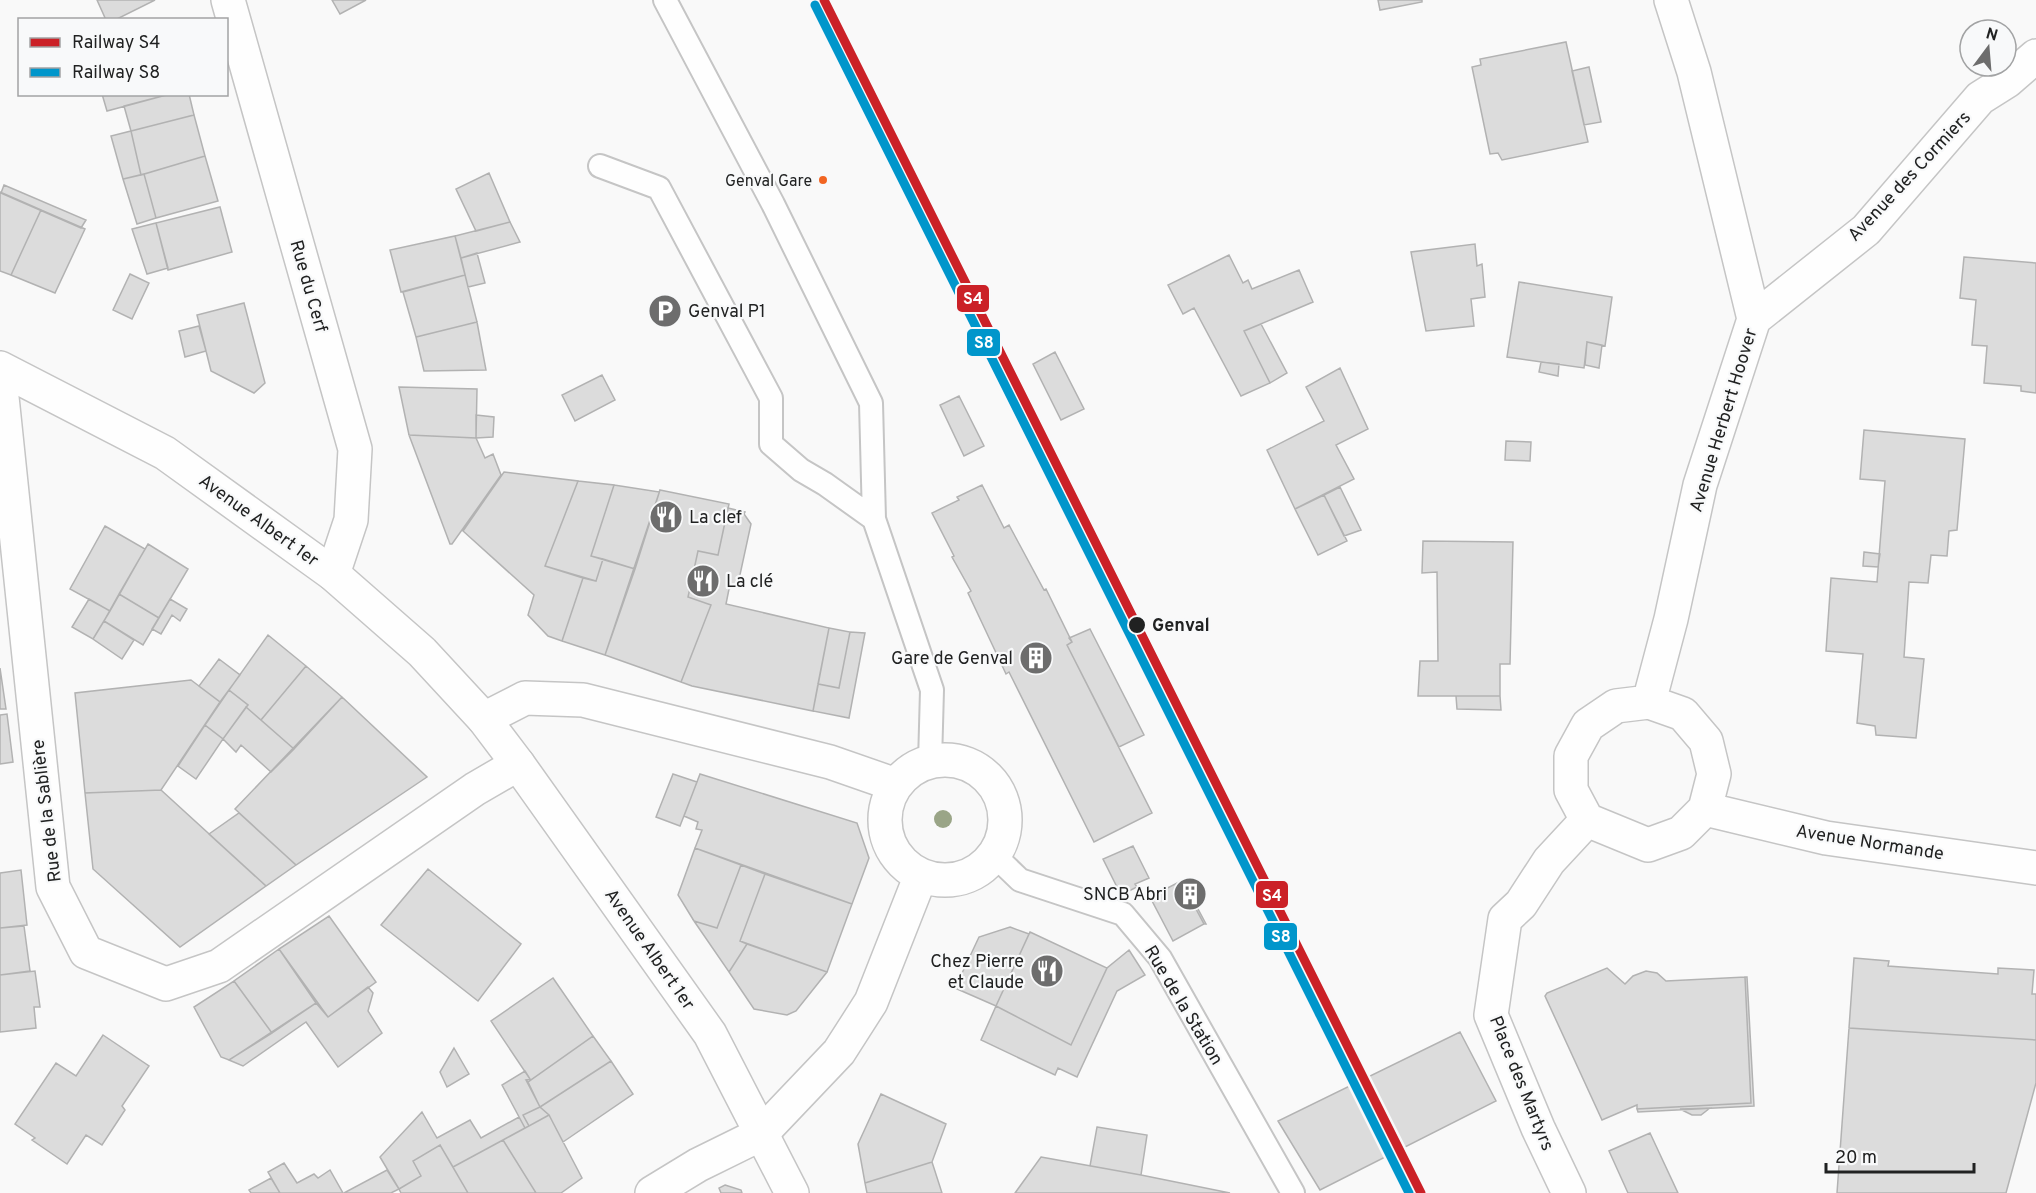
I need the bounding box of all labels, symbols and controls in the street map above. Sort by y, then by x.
legend [18,18,228,96]
north arrow [1958,18,2018,78]
text: N [1983,24,2000,47]
text: Railway S4 [72,32,160,55]
text: Railway S8 [72,62,160,85]
street label: Avenue des Cormiers [1844,107,1977,247]
place label: Genval Gare [725,172,812,192]
marker: Genval Gare [817,174,829,186]
street label: Rue du Cerf [283,238,332,335]
line badge: S4 [956,284,990,313]
text: S4 [963,290,983,310]
parking icon: Genval P1 [647,293,683,329]
place label: Genval P1 [688,301,766,324]
street label: Avenue Herbert Hoover [1685,326,1763,515]
line badge: S8 [966,328,1001,357]
text: S8 [974,334,994,354]
street label: Avenue Albert 1er [194,470,323,572]
restaurant icon: La clef [648,499,684,535]
place label: La clef [689,507,742,530]
restaurant icon: La clé [685,563,721,599]
place label: La clé [726,571,773,594]
marker: Genval [1127,615,1147,635]
place label: Genval [1152,615,1210,638]
building icon: Gare de Genval [1018,640,1054,676]
place label: Gare de Genval [891,648,1013,671]
street label: Rue de la Sablière [27,738,68,884]
street label: Avenue Normande [1794,820,1945,867]
building icon: SNCB Abri [1172,876,1208,912]
line badge: S4 [1255,880,1289,909]
place label: SNCB Abri [1083,884,1167,907]
street label: Avenue Albert 1er [598,885,699,1015]
text: S4 [1262,887,1282,907]
line badge: S8 [1263,922,1298,951]
text: S8 [1271,928,1291,948]
street label: Rue de la Station [1138,942,1228,1070]
place label: Chez Pierre et Claude [930,951,1024,995]
restaurant icon: Chez Pierre et Claude [1029,953,1065,989]
street label: Place des Martyrs [1483,1013,1558,1154]
scale bar [1826,1136,1974,1174]
text: 20 m [1835,1147,1877,1170]

